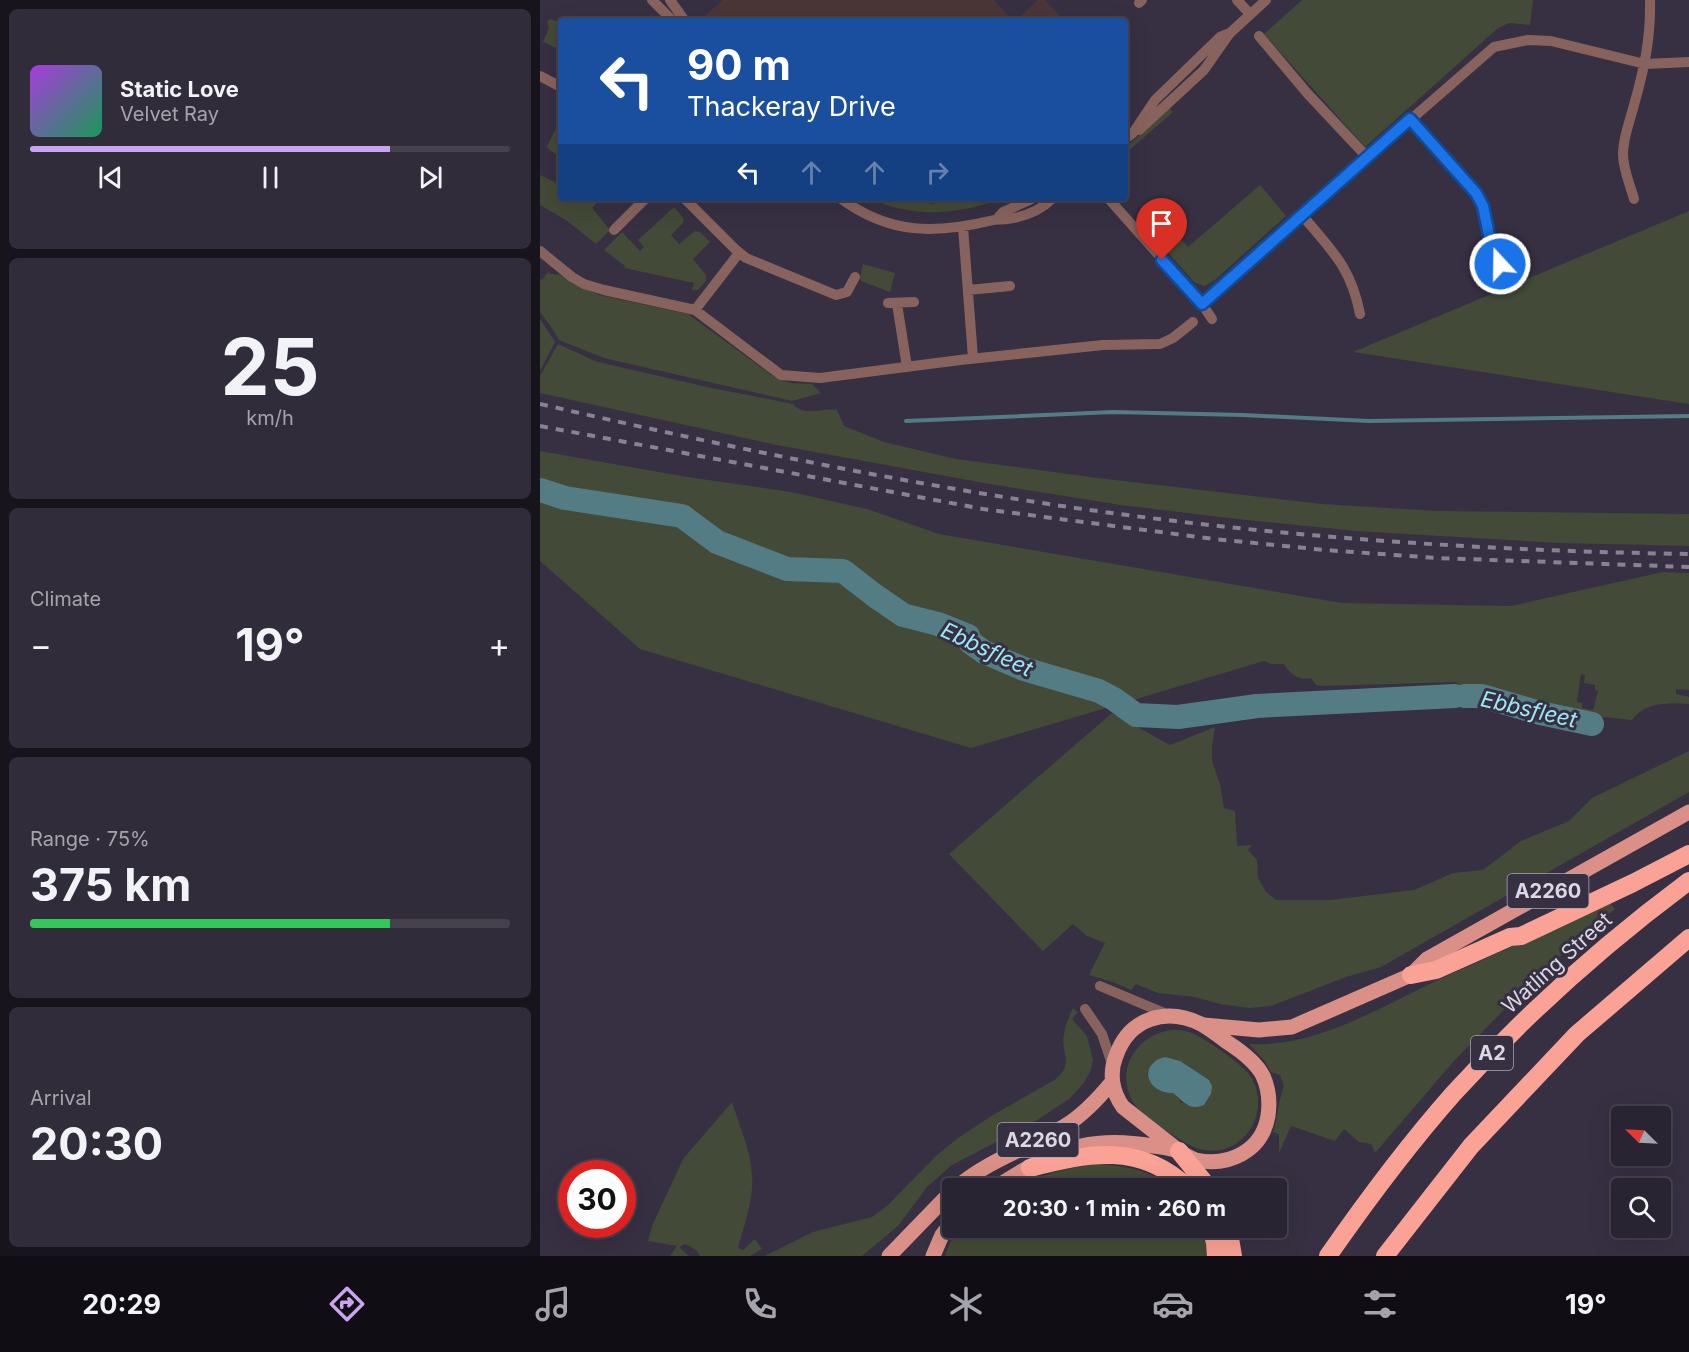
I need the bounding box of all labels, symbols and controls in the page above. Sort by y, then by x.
text: 90 m [687,39,791,90]
icon: left [588,42,666,120]
text: Static Love [120,76,239,102]
text: Thackeray Drive [687,90,896,123]
text: Velvet Ray [120,102,219,126]
icon: left [732,156,765,189]
icon: ahead [795,156,828,189]
icon: ahead [858,156,891,189]
icon: right [921,156,954,189]
icon: previous [94,161,127,194]
icon: pause [254,161,287,194]
icon: next [414,161,447,194]
pin [1136,198,1187,260]
icon: arrive [1145,207,1178,240]
position arrow [1468,232,1532,296]
text: 25 [221,319,320,414]
text: km/h [246,406,294,430]
text: Climate [30,587,101,611]
text: 19° [235,617,305,672]
water label: Ebbsfleet [937,617,1038,682]
text: − [30,625,52,665]
text: + [488,625,510,665]
water label: Ebbsfleet [1478,685,1580,733]
text: Range · 75% [30,827,150,851]
text: 375 km [30,857,191,912]
road number: A2260 [1508,874,1588,908]
street label: Watling Street [1497,907,1617,1018]
road number: A2 [1471,1036,1513,1070]
text: Arrival [30,1086,92,1110]
north arrow [1611,1106,1671,1166]
map controls [1611,1106,1671,1238]
text: 20:30 [30,1116,163,1171]
road number: A2260 [998,1123,1078,1157]
speed limit sign: 30 [558,1160,636,1238]
button: search [1611,1178,1671,1238]
text: 20:30 · 1 min · 260 m [1003,1195,1226,1221]
icon: directions [326,1283,368,1325]
icon: music [532,1283,574,1325]
icon: phone [739,1283,781,1325]
icon: climate [945,1283,987,1325]
icon: car [1152,1283,1194,1325]
icon: filters [1359,1283,1401,1325]
text: 20:29 [82,1288,161,1321]
text: 19° [1565,1288,1607,1321]

